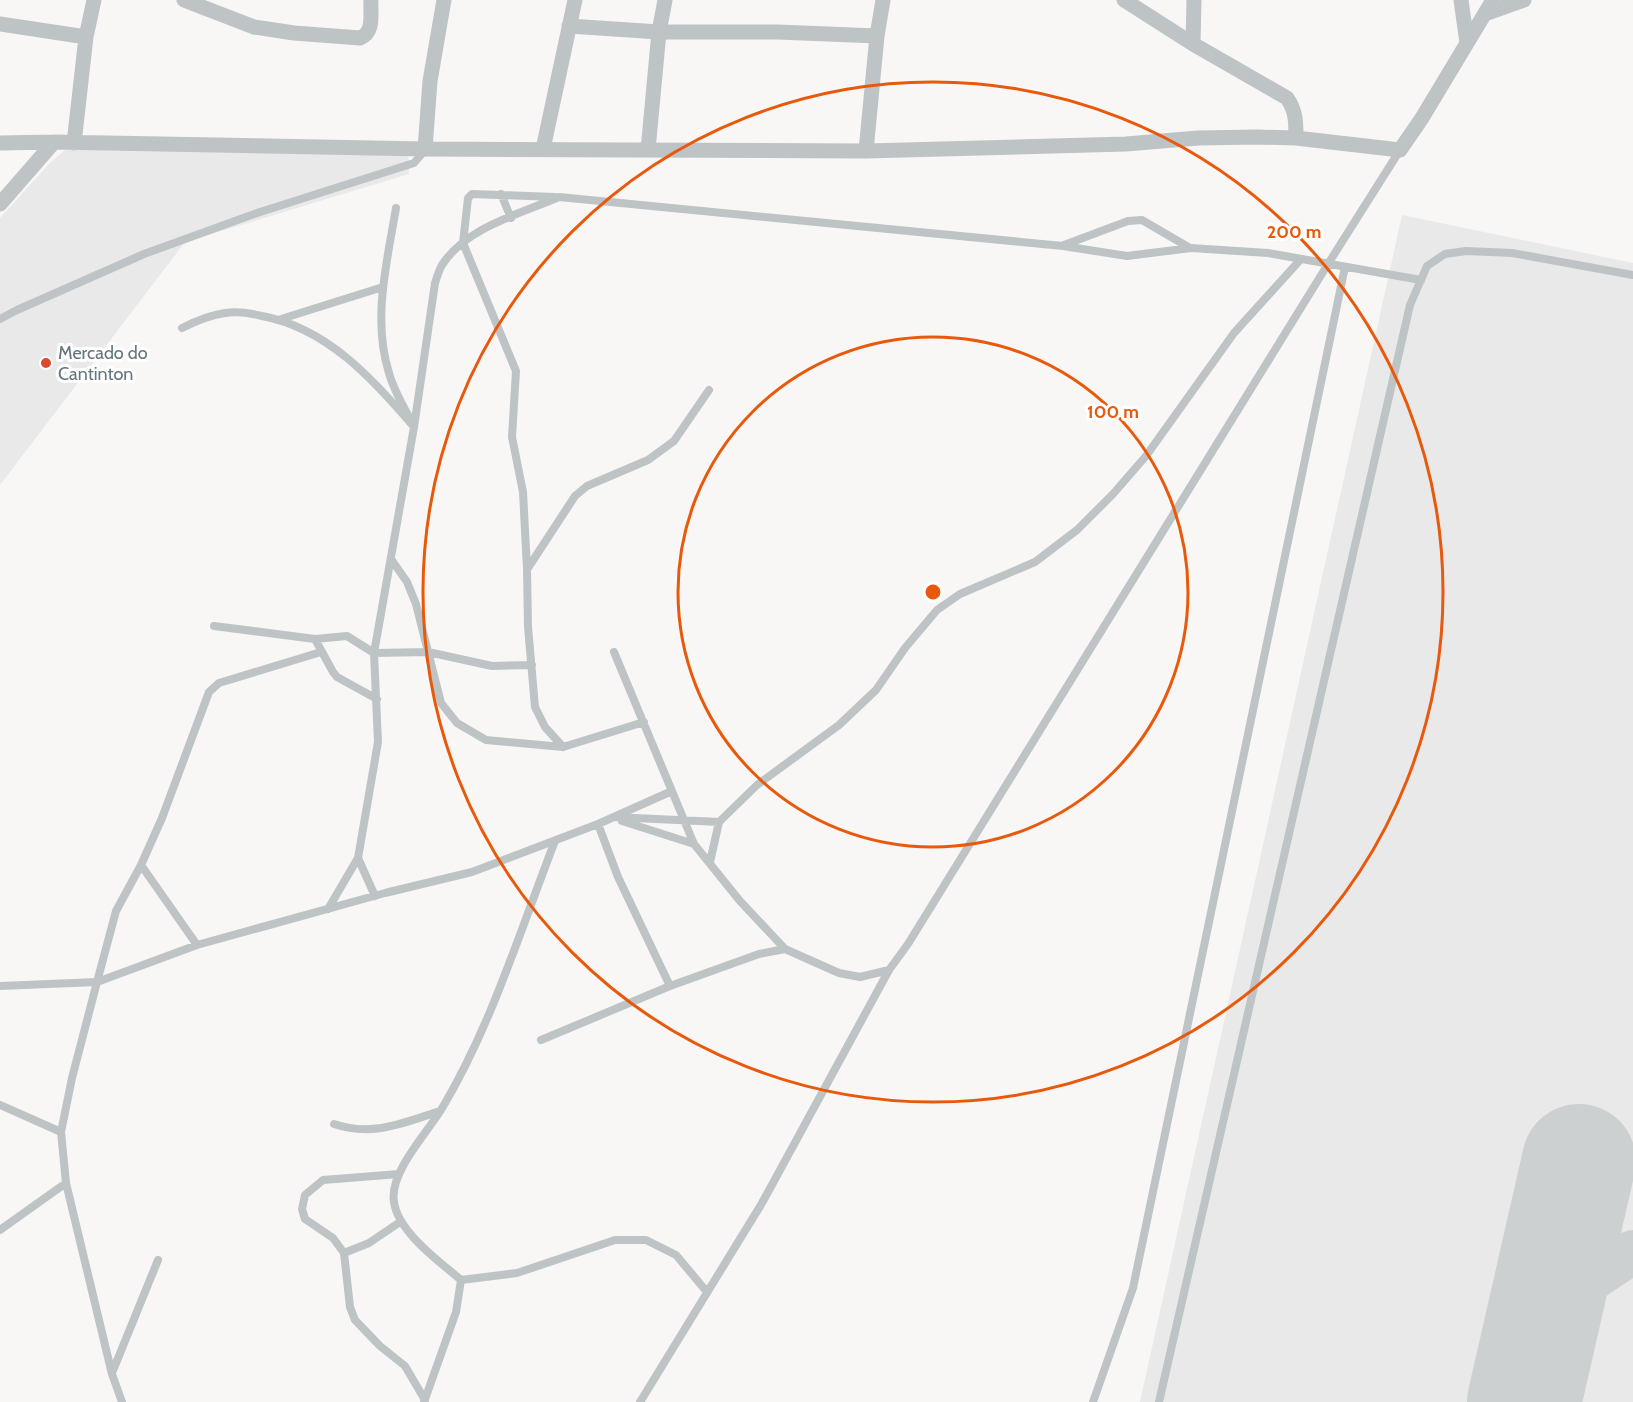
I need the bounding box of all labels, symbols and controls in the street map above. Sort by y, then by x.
text: 200 m [1267,221,1321,243]
place label: Mercado do Cantinton [58,342,148,385]
marker: Mercado do Cantinton [39,356,53,370]
text: 100 m [1087,401,1139,423]
centre of rings [923,582,943,602]

